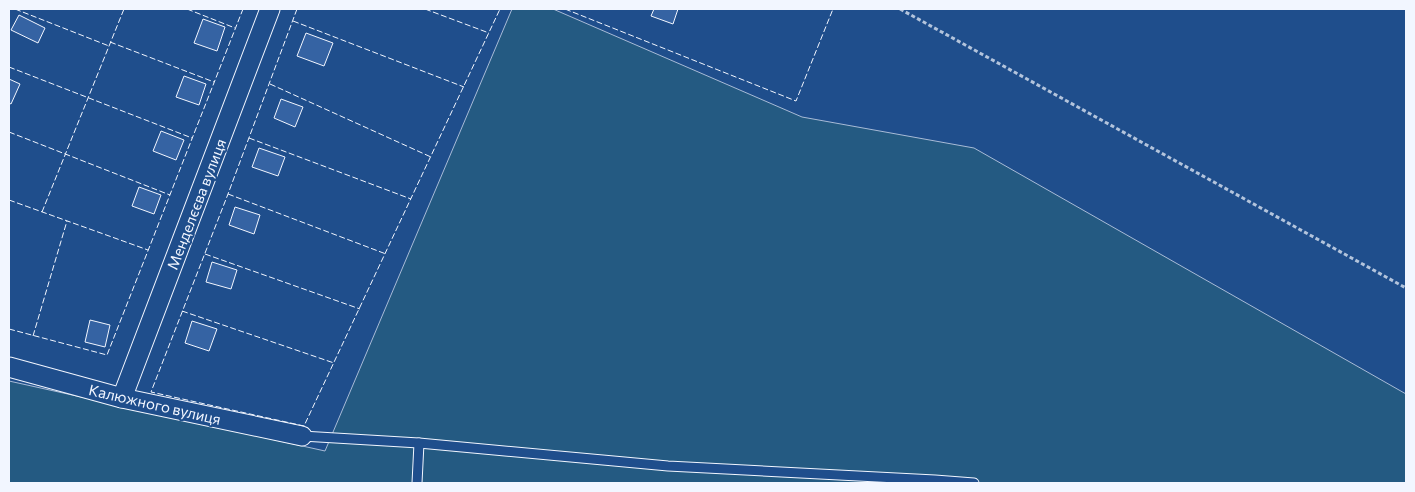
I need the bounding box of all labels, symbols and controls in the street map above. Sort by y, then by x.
street label: Менделєєва вулиця [163,136,229,272]
street label: Калюжного вулиця [87,380,223,428]

